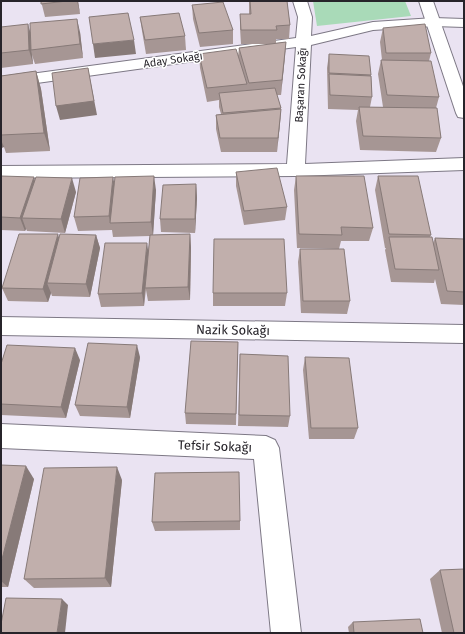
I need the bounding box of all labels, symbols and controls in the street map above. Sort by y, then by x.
street label: Başaran Sokağı [293,47,309,123]
street label: Aday Sokağı [143,49,203,71]
street label: Nazik Sokağı [196,322,270,338]
street label: Tefsir Sokağı [178,437,252,455]

